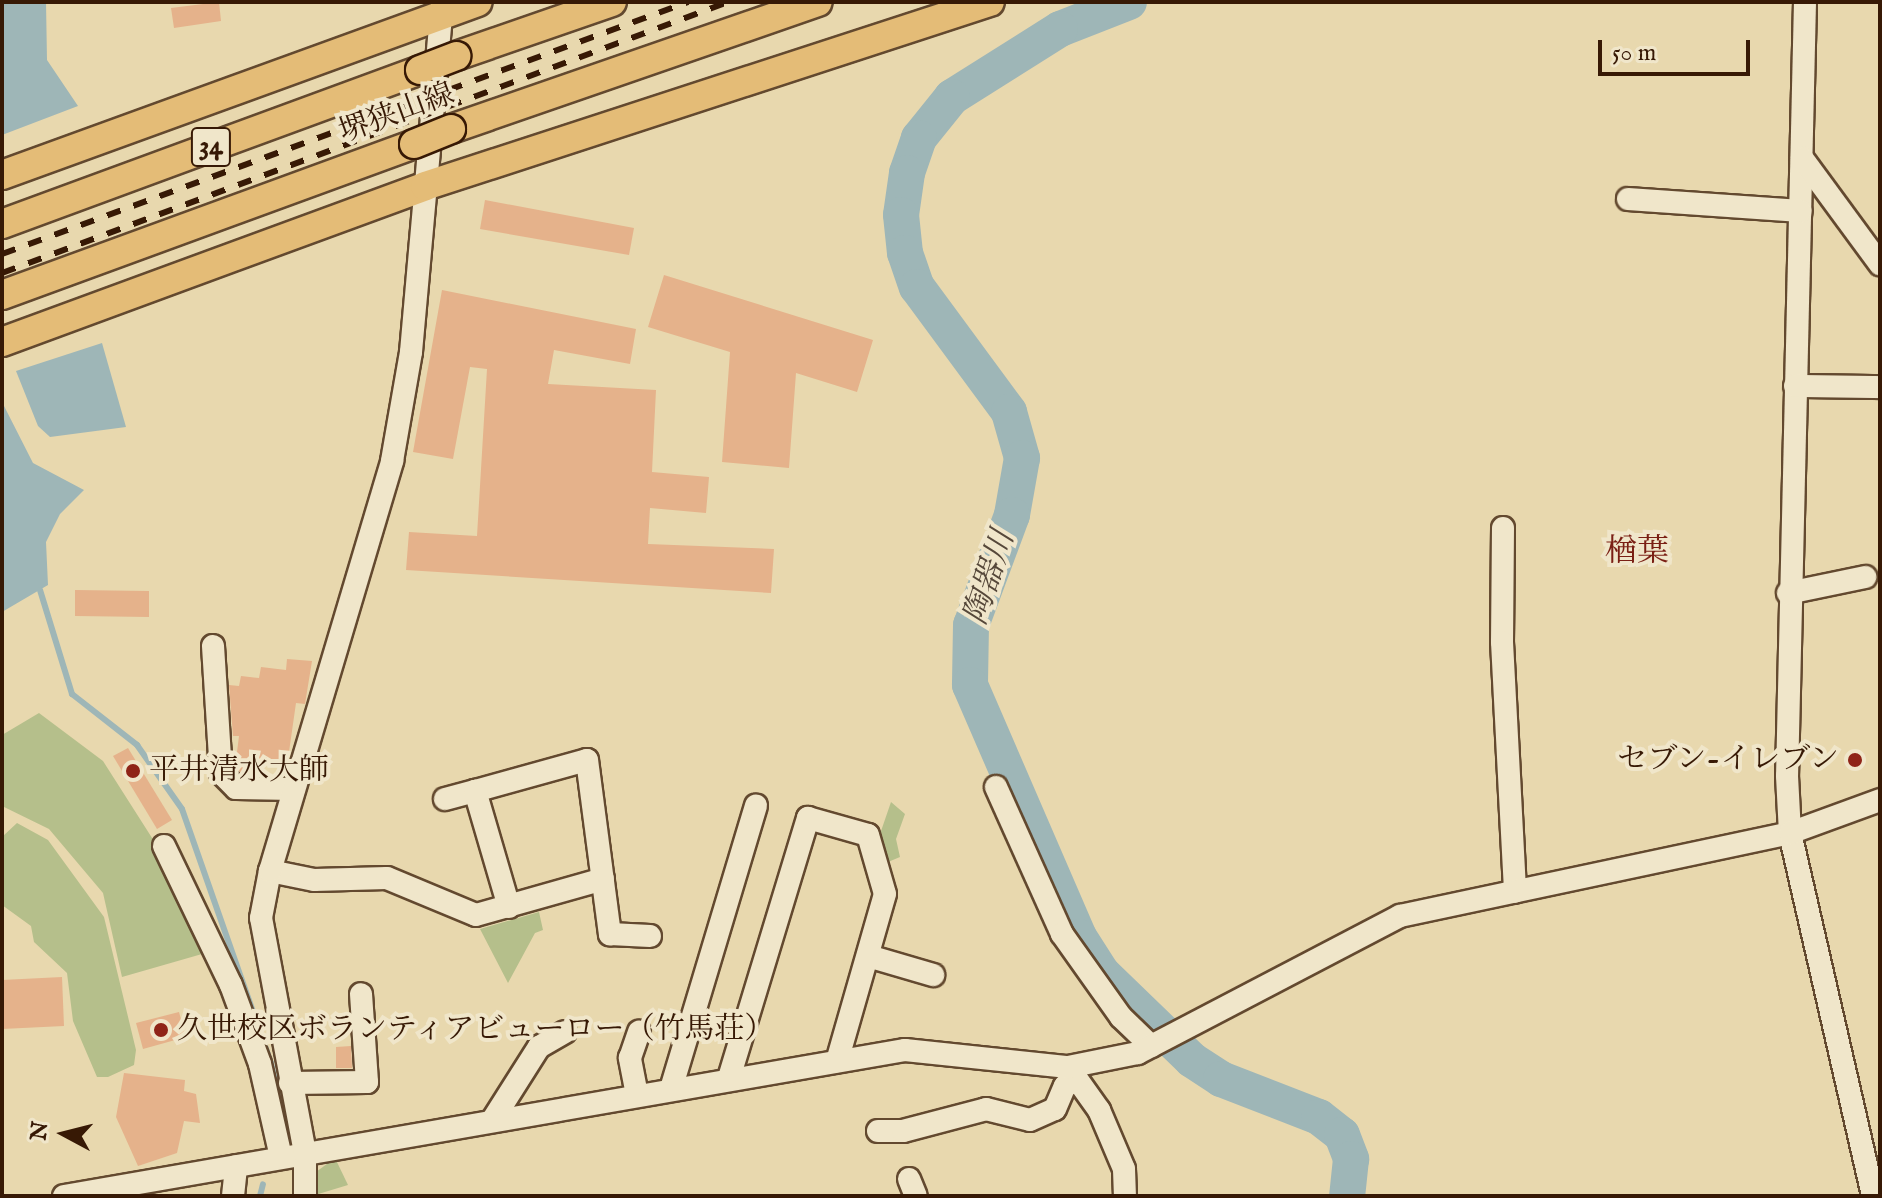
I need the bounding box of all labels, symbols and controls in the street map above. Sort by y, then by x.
scale bar [1602,24,1754,74]
text: 50 m [1612,38,1656,69]
street label: 堺狭山線 [334,77,460,151]
road number: 34 [189,123,233,171]
water label: 陶器川 [958,526,1024,630]
district label: 楢葉 [1605,534,1669,572]
place label: セブン-イレブン [1615,742,1839,778]
marker: セブン-イレブン [1846,751,1864,769]
place label: 平井清水大師 [149,753,329,789]
marker: 平井清水大師 [124,762,142,780]
place label: 久世校区ボランティアビューロー（竹馬荘） [177,1012,777,1048]
marker: 久世校区ボランティアビューロー（竹馬荘） [152,1021,170,1039]
north arrow [24,1094,104,1174]
text: N [25,1120,55,1142]

